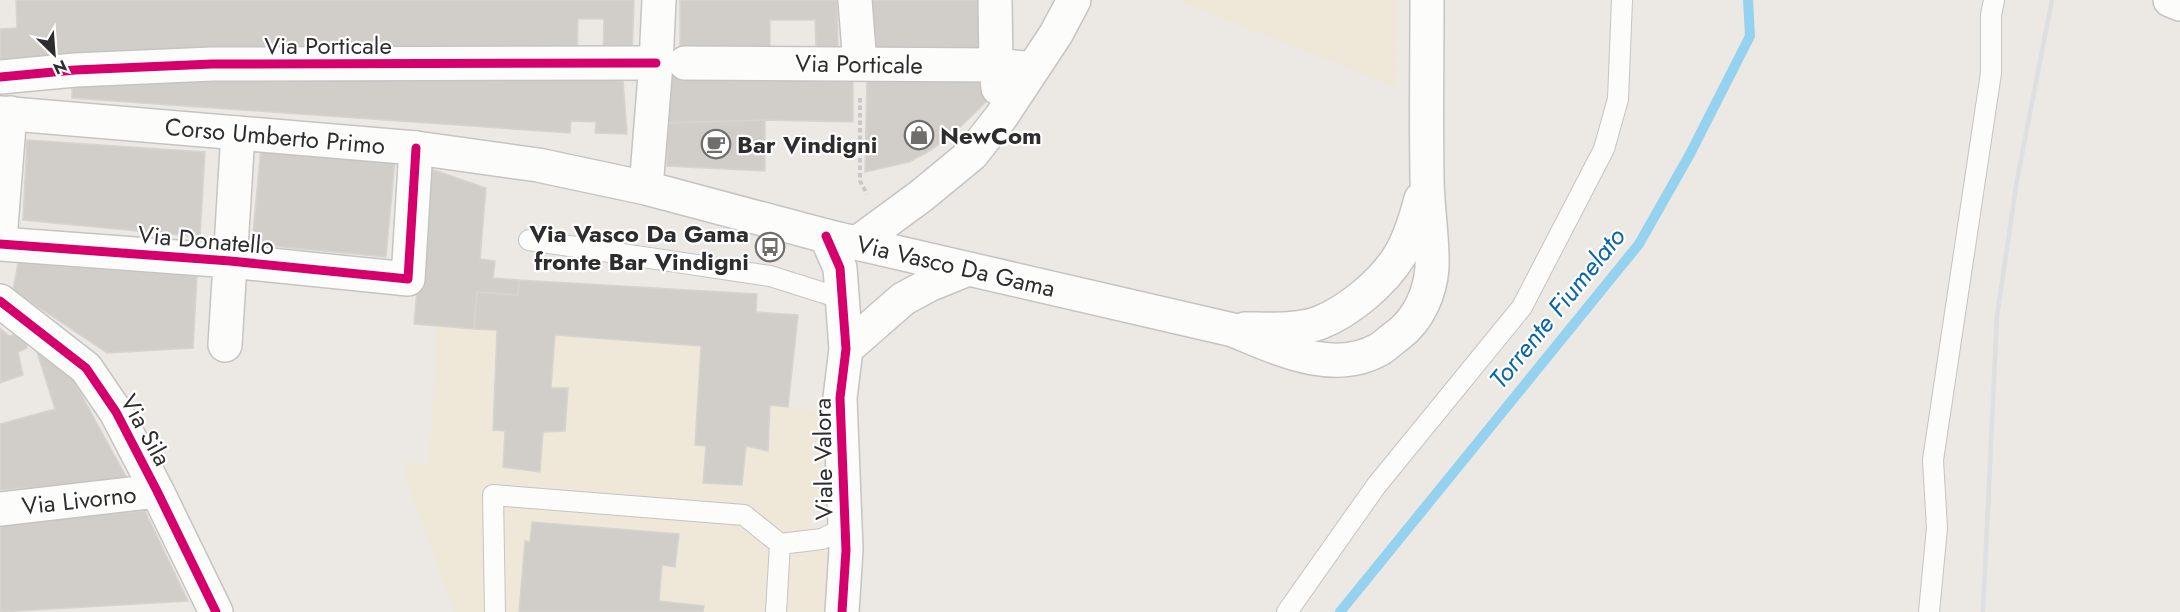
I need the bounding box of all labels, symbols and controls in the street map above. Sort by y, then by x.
north arrow [24,24,84,84]
street label: Via Porticale [264,28,392,63]
street label: Via Porticale [795,45,923,83]
text: N [50,54,71,80]
street label: Corso Umberto Primo [163,109,387,163]
place label: NewCom [940,118,1042,153]
shop icon: NewCom [903,119,935,151]
place label: Bar Vindigni [737,127,878,162]
cafe icon: Bar Vindigni [700,128,732,160]
place label: Via Vasco Da Gama fronte Bar Vindigni [528,216,749,279]
street label: Via Donatello [136,217,276,263]
water label: Torrente Fiumelato [1480,219,1634,397]
street label: Via Vasco Da Gama [853,226,1059,306]
bus stop icon: Via Vasco Da Gama fronte Bar Vindigni [754,231,786,263]
street label: Via Sila [112,388,180,472]
street label: Viale Valora [804,398,842,520]
street label: Via Livorno [20,477,138,523]

